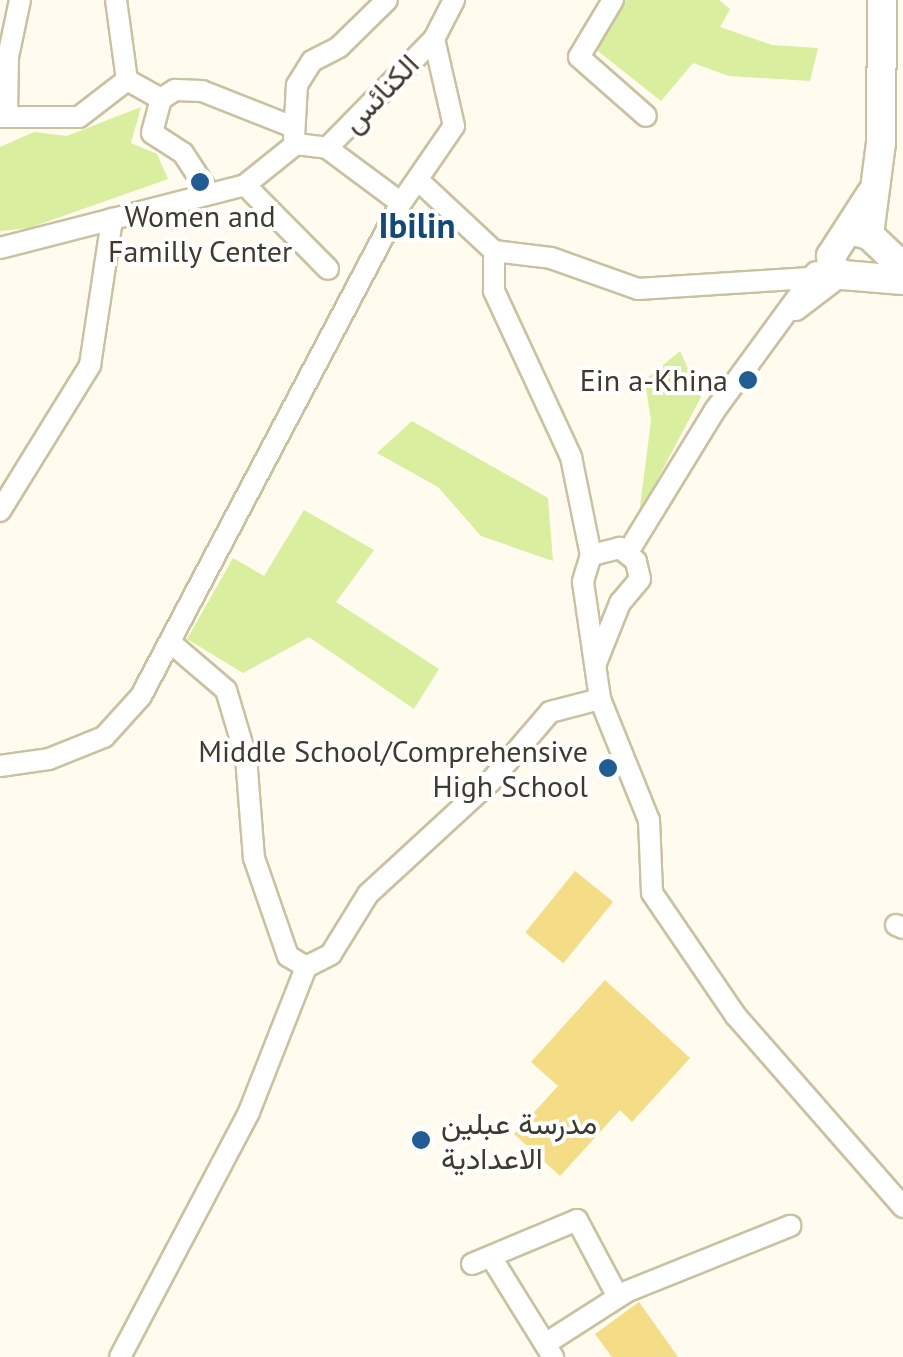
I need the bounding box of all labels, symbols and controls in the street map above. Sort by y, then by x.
street label: الكنائس [334,46,426,140]
marker: Women and Familly Center [189,171,211,193]
place label: Women and Familly Center [107,198,293,268]
district label: Ibilin [379,204,455,246]
place label: Ein a-Khina [580,362,728,398]
marker: Ein a-Khina [737,369,759,391]
place label: Middle School/Comprehensive High School [198,733,588,804]
marker: Middle School/Comprehensive High School [597,757,619,779]
place label: مدرسة عبلين الاعدادية [441,1105,597,1176]
marker: مدرسة عبلين الاعدادية [410,1129,432,1151]

